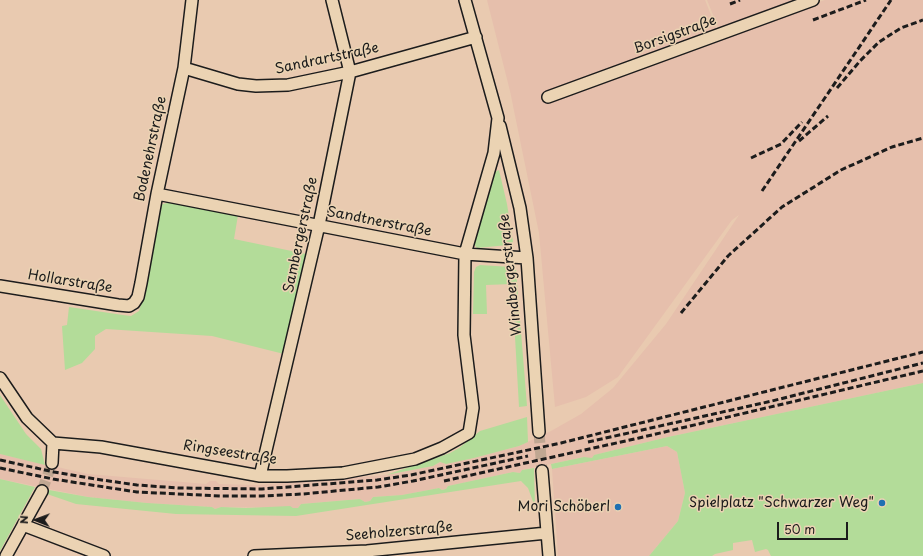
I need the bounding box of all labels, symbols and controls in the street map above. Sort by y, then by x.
street label: Borsigstraße [631,12,719,58]
street label: Sandrartstraße [273,40,381,78]
street label: Bodenehrstraße [132,95,170,203]
street label: Sambergerstraße [281,175,321,295]
street label: Sandtnerstraße [325,204,433,240]
street label: Windbergerstraße [496,213,526,337]
street label: Hollarstraße [26,267,114,297]
street label: Ringseestraße [182,437,278,469]
place label: Spielplatz "Schwarzer Weg" [689,495,874,511]
marker: Spielplatz "Schwarzer Weg" [877,498,887,508]
place label: Mori Schöberl [518,499,610,515]
north arrow [16,500,56,540]
marker: Mori Schöberl [613,502,623,512]
scale bar [779,514,850,540]
text: N [15,515,32,524]
street label: Seeholzerstraße [345,519,453,545]
text: 50 m [784,520,815,538]

